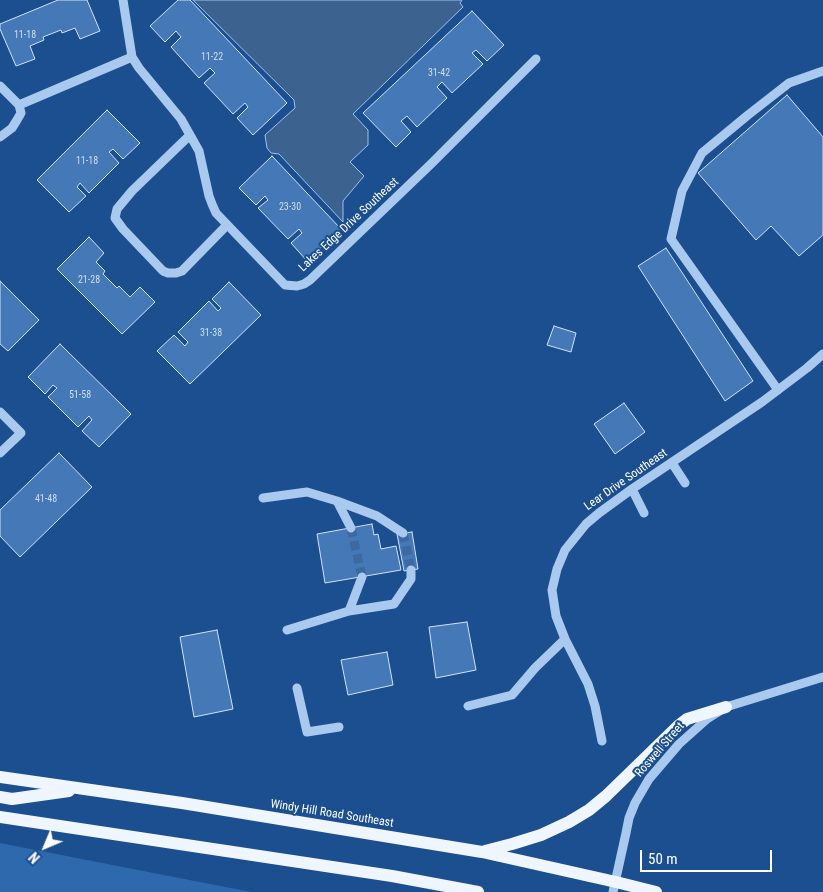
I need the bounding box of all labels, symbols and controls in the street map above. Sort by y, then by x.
house number: 11-18 [14,29,36,41]
house number: 11-22 [201,51,223,63]
house number: 31-42 [428,67,450,79]
house number: 11-18 [76,155,98,167]
street label: Lakes Edge Drive Southeast [296,175,402,275]
house number: 23-30 [279,201,301,213]
house number: 21-28 [78,274,100,286]
house number: 31-38 [200,327,222,339]
house number: 51-58 [69,389,91,401]
street label: Lear Drive Southeast [582,446,670,514]
house number: 41-48 [35,493,57,505]
street label: Roswell Street [632,720,688,780]
street label: Windy Hill Road Southeast [269,797,395,831]
north arrow [20,822,70,872]
scale bar [643,840,776,872]
text: N [26,849,43,866]
text: 50 m [648,850,678,868]

